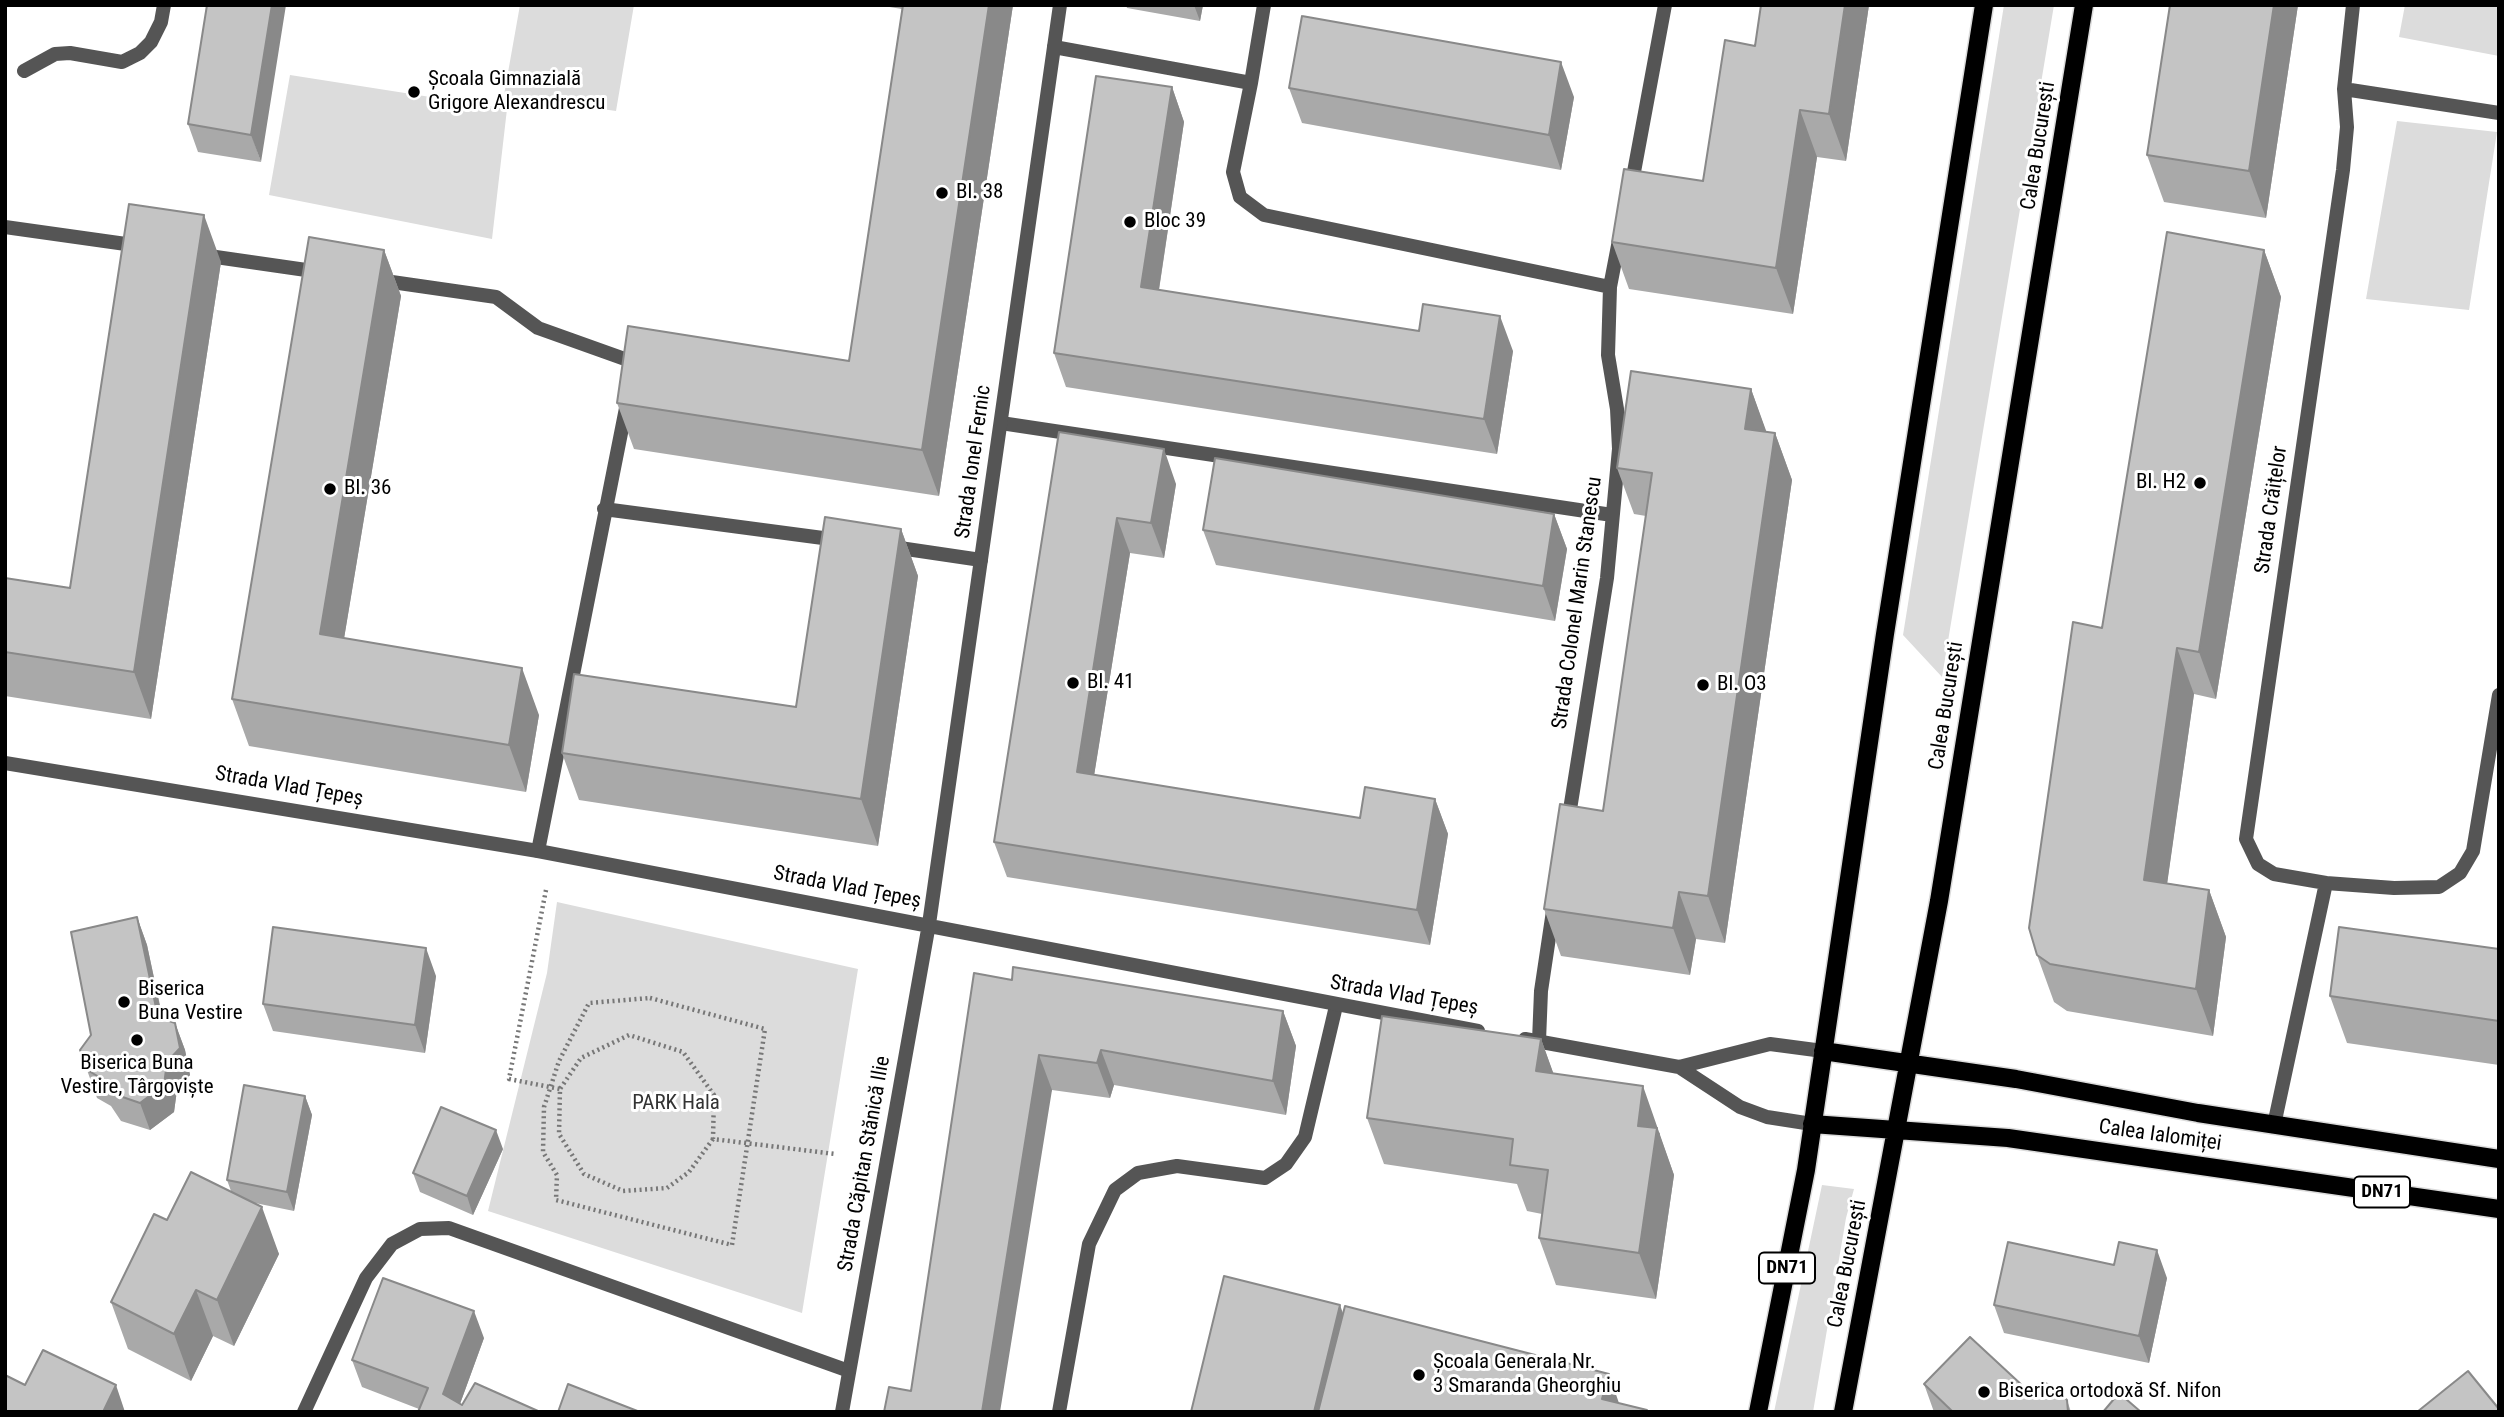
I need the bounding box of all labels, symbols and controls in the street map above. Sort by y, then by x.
place label: Școala Gimnazială Grigore Alexandrescu [428,67,606,117]
street label: Calea București [2016,80,2062,212]
marker: Școala Gimnazială Grigore Alexandrescu [406,84,422,100]
place label: Bl. 38 [956,180,1003,206]
marker: Bl. 38 [934,185,950,201]
place label: Bloc 39 [1144,209,1206,235]
marker: Bloc 39 [1122,214,1138,230]
street label: Strada Ionel Fernic [951,384,997,540]
street label: Strada Crăițelor [2251,444,2293,576]
place label: Bl. H2 [2136,470,2186,496]
street label: Strada Colonel Marin Stanescu [1548,475,1608,731]
marker: Bl. H2 [2192,475,2208,491]
place label: Bl. 36 [344,476,391,502]
marker: Bl. 36 [322,481,338,497]
street label: Calea București [1924,640,1970,772]
place label: Bl. 41 [1087,670,1134,696]
place label: Bl. O3 [1717,672,1767,698]
marker: Bl. 41 [1065,675,1081,691]
marker: Bl. O3 [1695,677,1711,693]
street label: Strada Vlad Țepeș [213,762,365,812]
street label: Strada Vlad Țepeș [771,861,923,915]
street label: Strada Vlad Țepeș [1328,971,1480,1021]
place label: Biserica Buna Vestire [138,977,242,1027]
marker: Biserica Buna Vestire [116,994,132,1010]
marker: Biserica Buna Vestire, Târgoviște [129,1032,145,1048]
place label: Biserica Buna Vestire, Târgoviște [61,1051,213,1101]
street label: Strada Căpitan Stănică Ilie [834,1054,896,1274]
park label: PARK Hala [632,1091,720,1117]
street label: Calea Ialomiței [2097,1115,2223,1157]
road number: DN71 [2354,1176,2410,1208]
street label: Calea București [1823,1198,1873,1330]
road number: DN71 [1759,1252,1815,1284]
place label: Școala Generala Nr. 3 Smaranda Gheorghiu [1433,1350,1621,1400]
marker: Școala Generala Nr. 3 Smaranda Gheorghiu [1411,1367,1427,1383]
place label: Biserica ortodoxă Sf. Nifon [1998,1379,2221,1405]
marker: Biserica ortodoxă Sf. Nifon [1976,1384,1992,1400]

